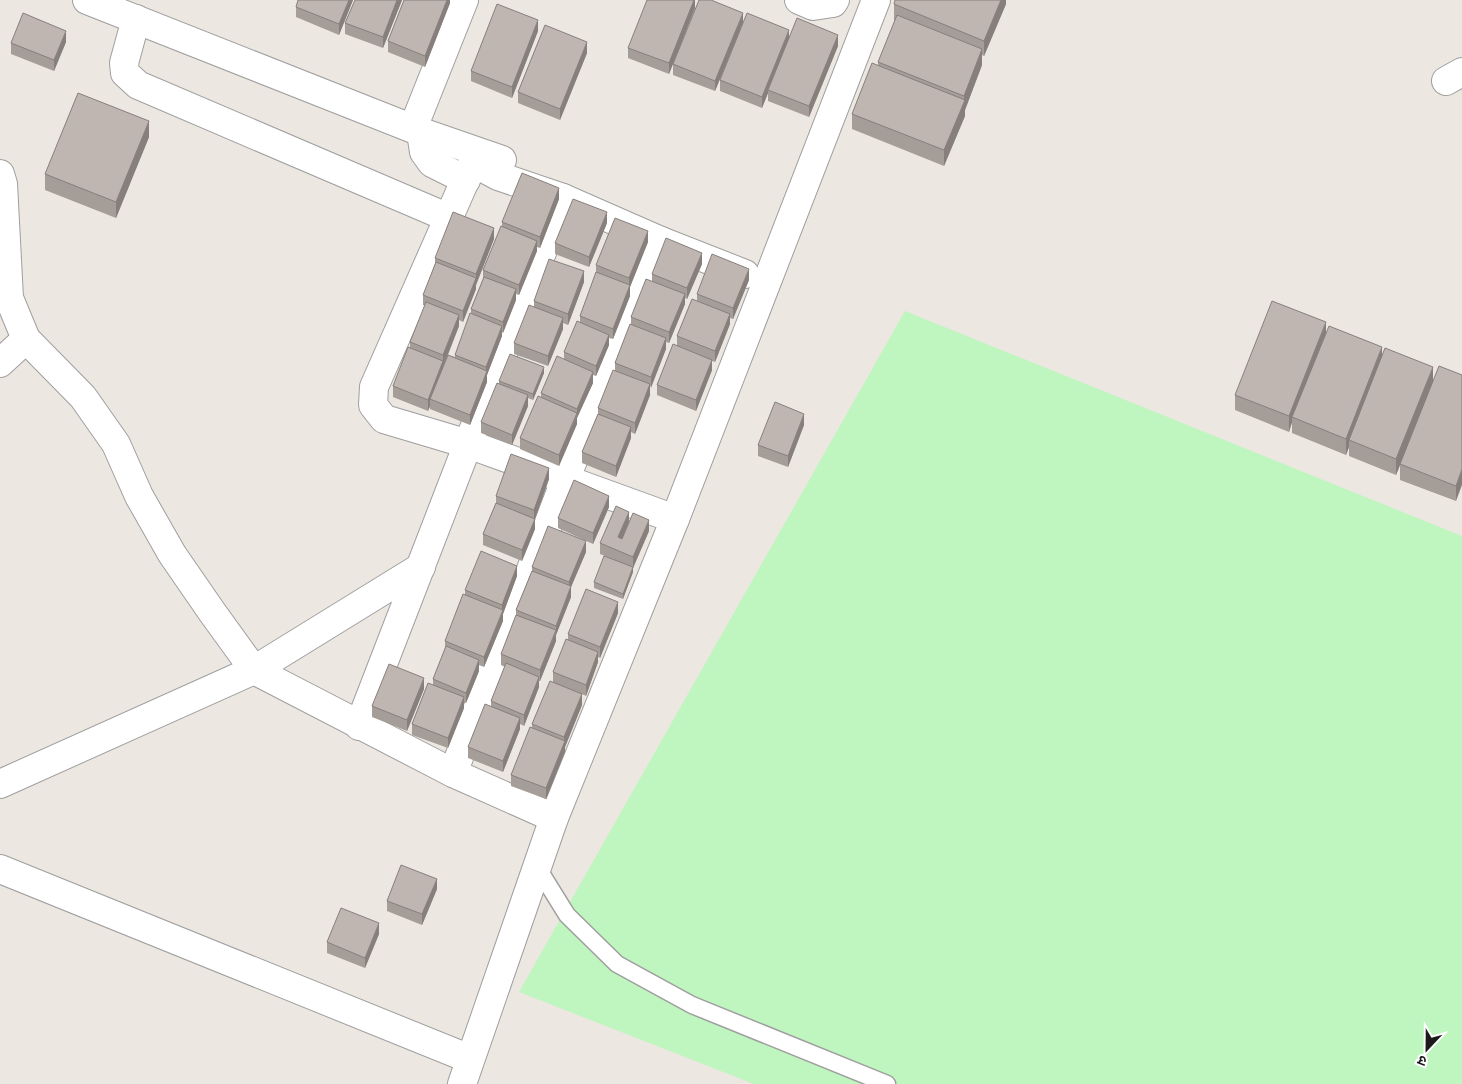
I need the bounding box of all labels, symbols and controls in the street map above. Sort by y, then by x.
north arrow [1402,1024,1452,1074]
text: उ [1415,1052,1429,1070]

